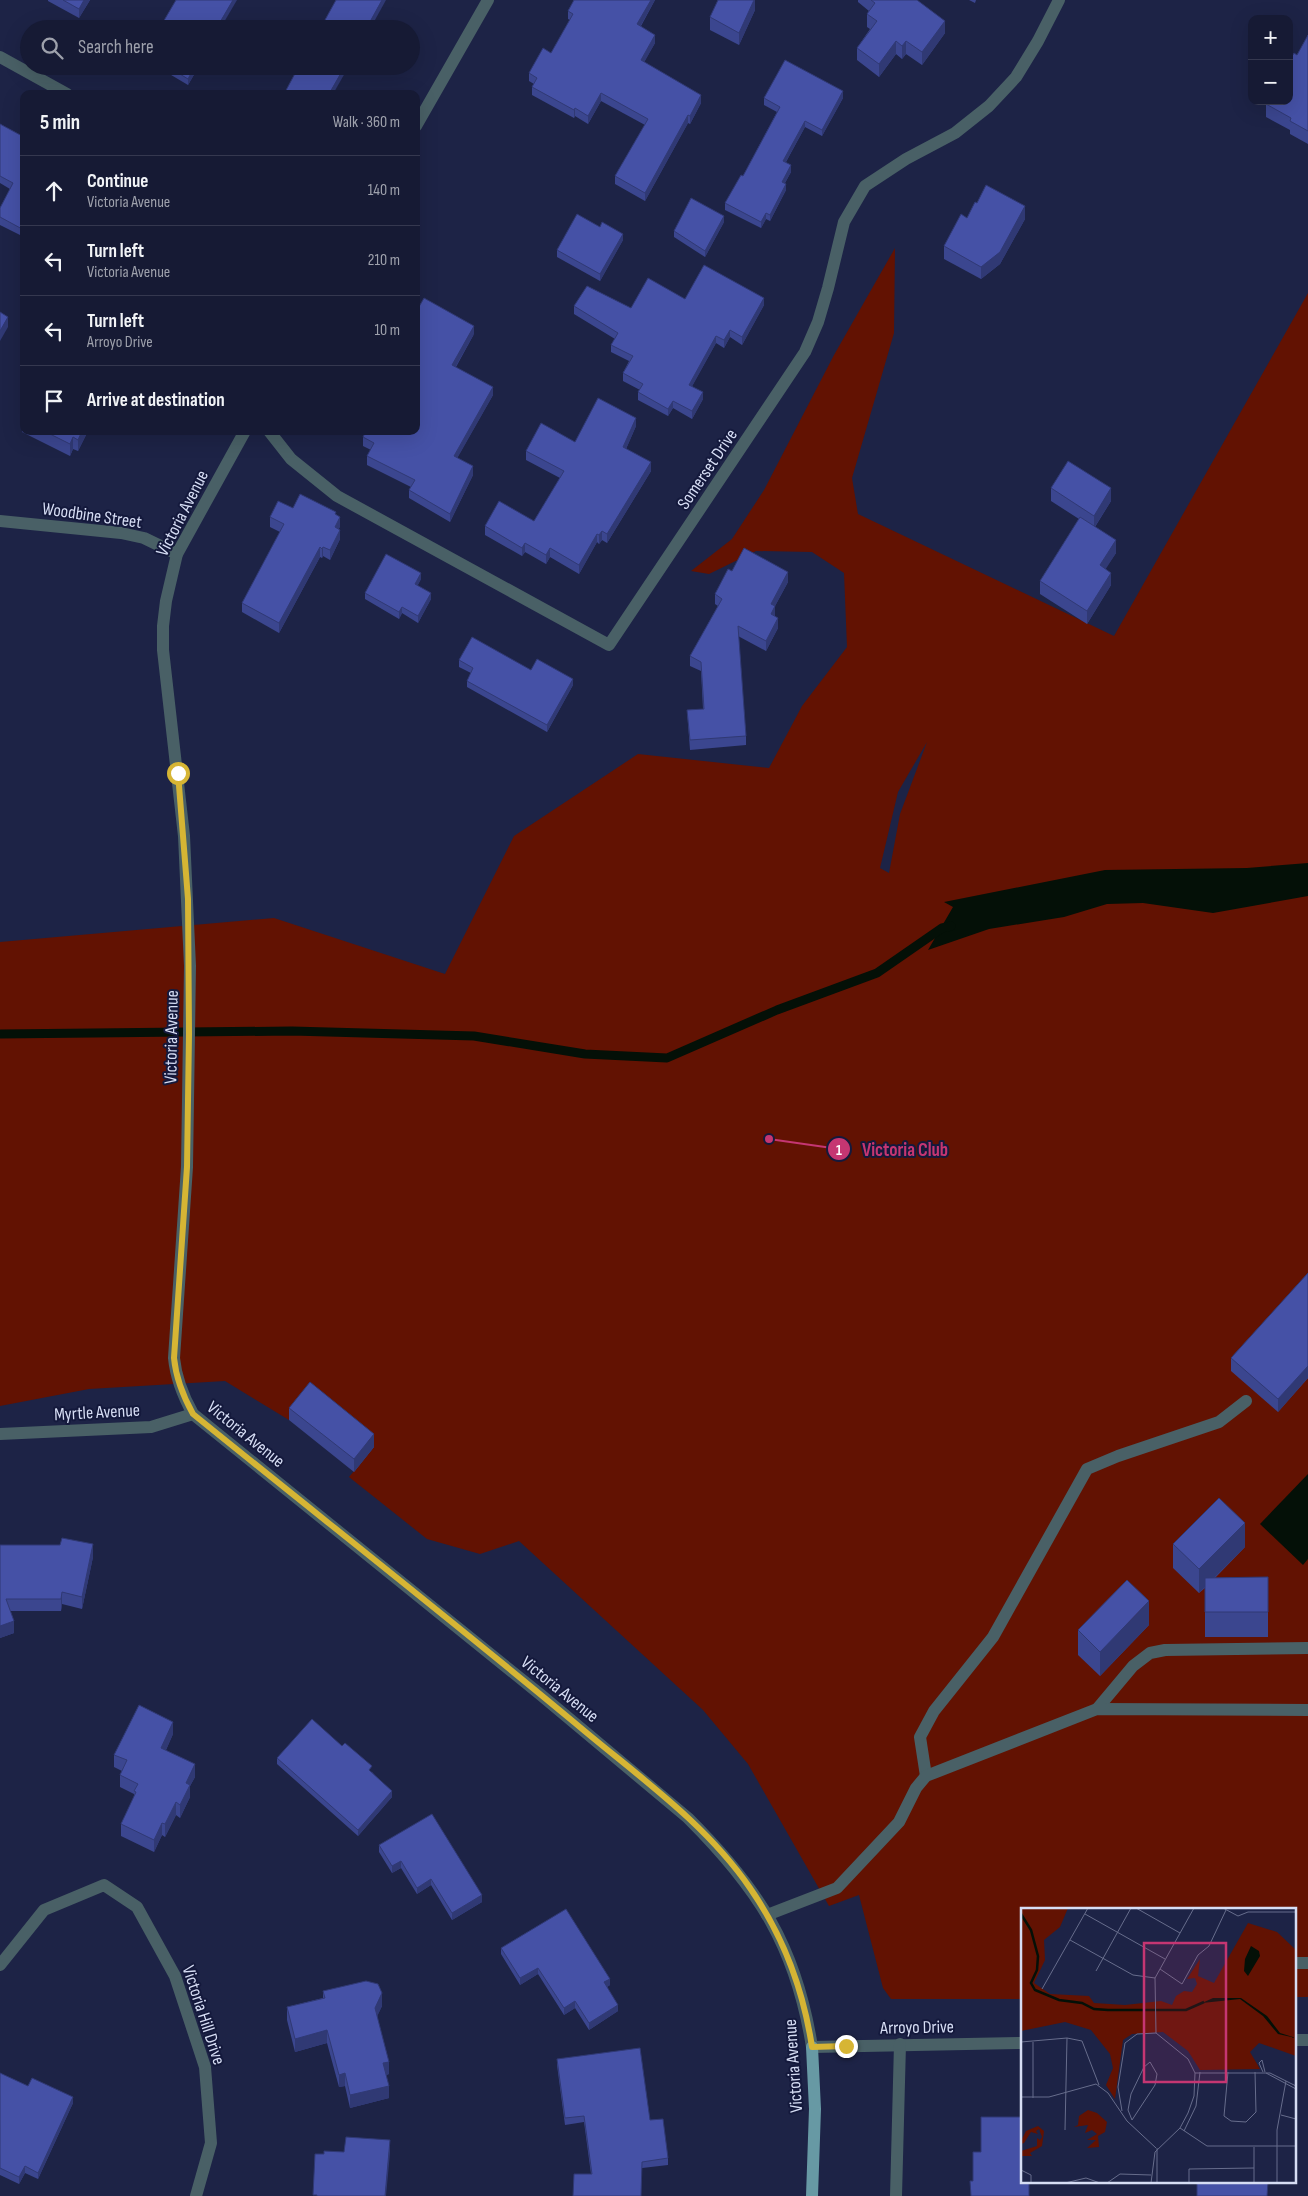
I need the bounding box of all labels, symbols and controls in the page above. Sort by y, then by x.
map controls [1248,15,1293,105]
button: + [1248,15,1293,60]
search box [20,20,420,75]
icon: search [38,34,66,62]
text: Search here [78,36,154,59]
button: − [1248,60,1293,105]
text: 5 min [40,110,80,135]
text: Walk · 360 m [333,113,400,132]
text: Continue [87,170,148,193]
icon: ahead [40,177,68,205]
text: 140 m [368,181,400,200]
text: Victoria Avenue [87,193,170,212]
text: Turn left [87,240,144,263]
icon: left [40,247,68,275]
text: 210 m [368,251,400,270]
text: Victoria Avenue [87,263,170,282]
text: Turn left [87,310,144,333]
icon: left [40,317,68,345]
text: 10 m [374,321,400,340]
text: Arroyo Drive [87,333,153,352]
icon: arrive [40,387,68,415]
text: Arrive at destination [87,389,225,412]
street label: Somerset Drive [673,425,742,513]
street label: Victoria Avenue [152,467,213,560]
street label: Woodbine Street [41,498,144,533]
route start [167,762,190,785]
street label: Victoria Avenue [160,990,183,1084]
callout: Victoria Club [827,1132,958,1166]
text: Victoria Club [862,1139,948,1162]
text: 1 [836,1141,842,1160]
street label: Victoria Avenue [203,1397,289,1472]
street label: Myrtle Avenue [54,1400,141,1425]
street label: Victoria Avenue [517,1652,603,1727]
inset map [1021,1908,1296,2184]
street label: Victoria Hill Drive [178,1963,229,2067]
street label: Arroyo Drive [879,2016,954,2039]
street label: Victoria Avenue [780,2019,807,2113]
route end [835,2035,858,2058]

